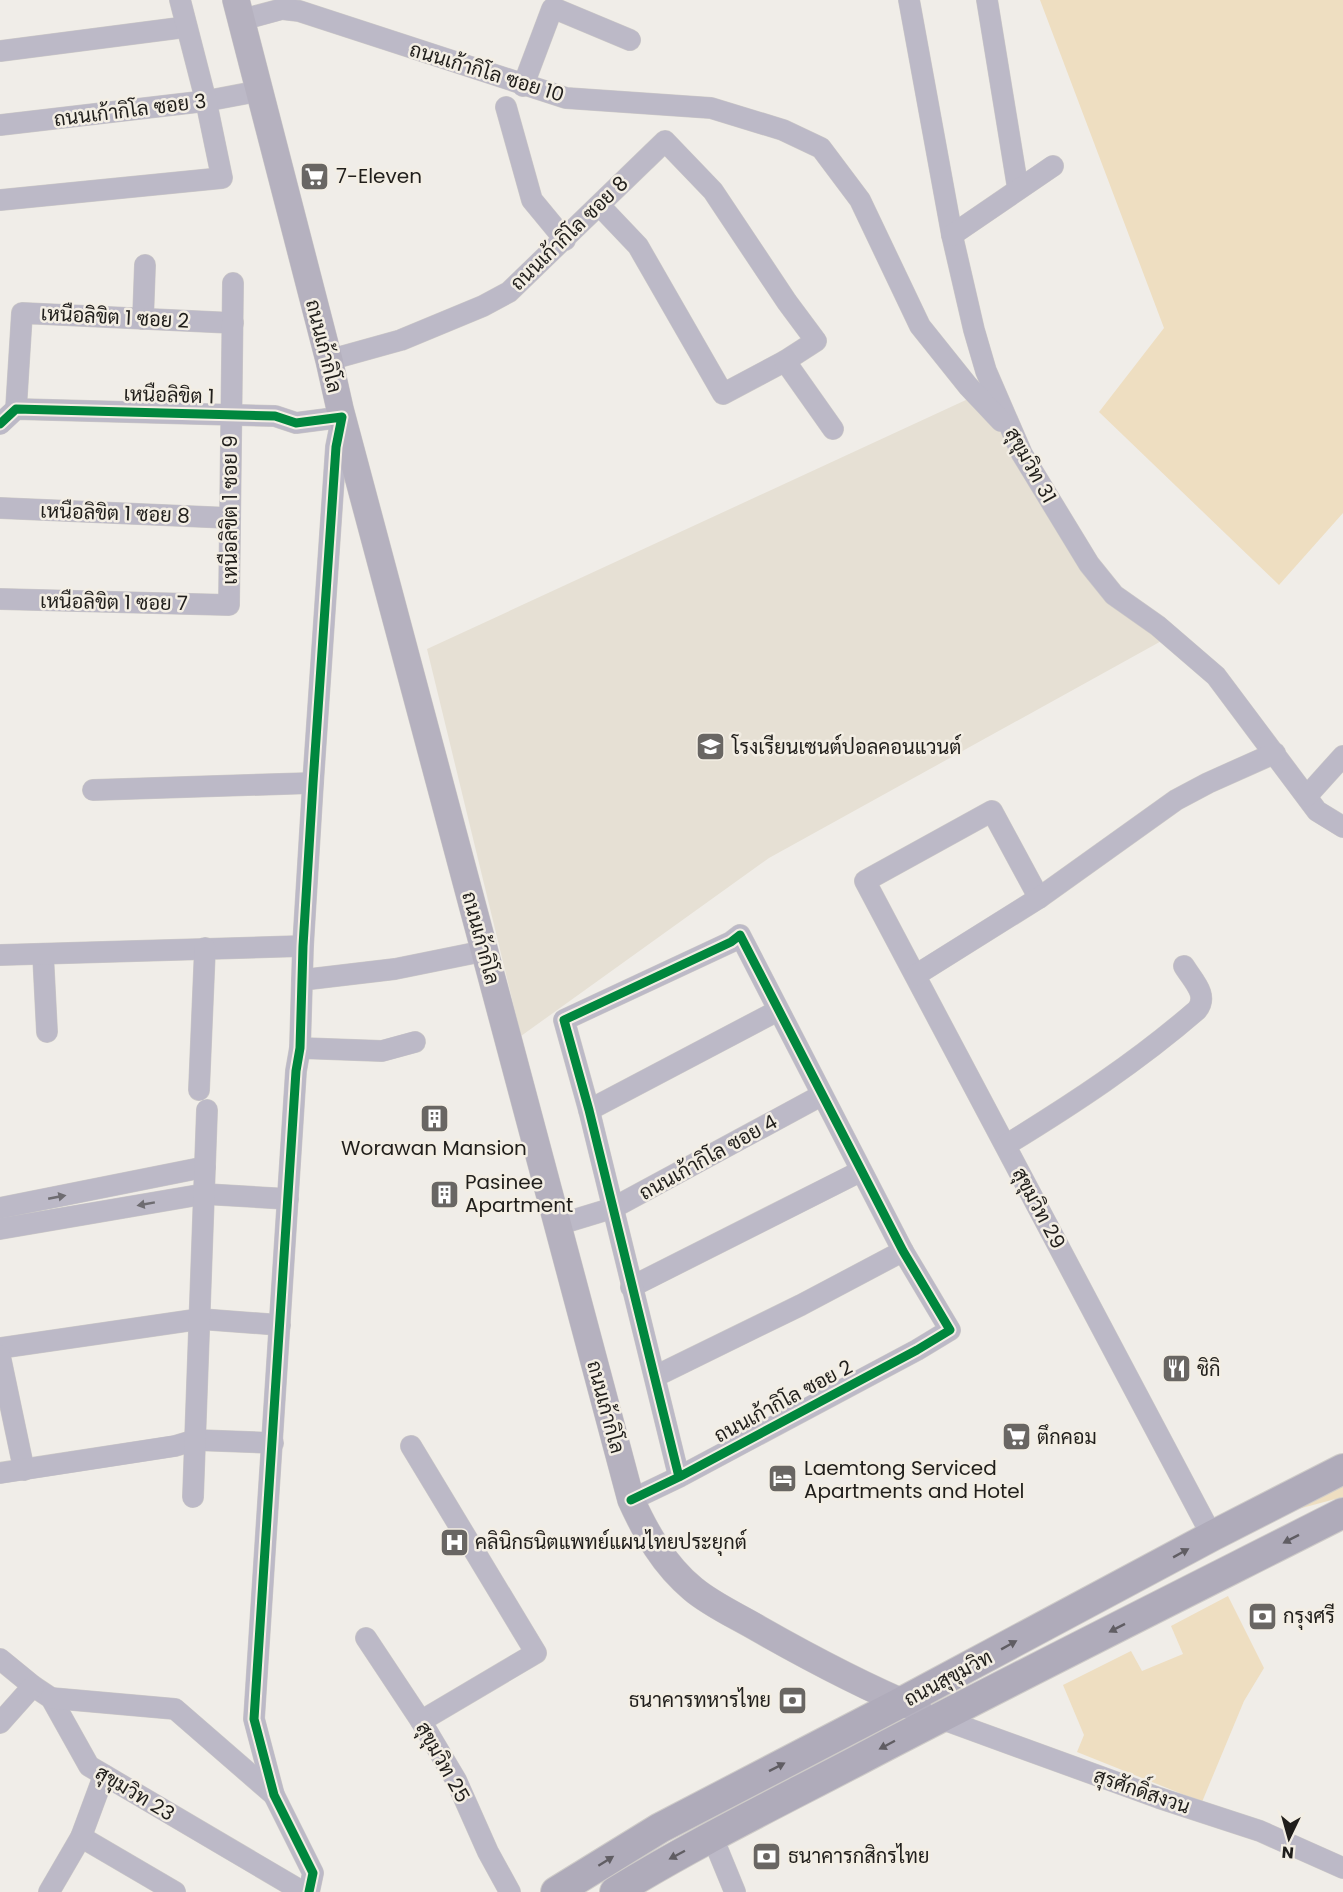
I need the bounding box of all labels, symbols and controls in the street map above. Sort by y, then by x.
street label: ถนนเก้ากิโล ซอย 10 [406,35,568,109]
street label: ถนนเก้ากิโล ซอย 3 [52,87,208,133]
supermarket icon: 7-Eleven [299,160,331,192]
place label: 7-Eleven [336,162,422,190]
street label: ถนนเก้ากิโล ซอย 8 [504,169,634,297]
street label: ถนนเก้ากิโล [299,296,349,396]
street label: เหนือลิขิต 1 ซอย 2 [40,299,190,335]
street label: เหนือลิขิต 1 [123,379,215,411]
street label: สุขุมวิท 31 [999,422,1063,508]
street label: เหนือลิขิต 1 ซอย 9 [216,435,244,585]
street label: เหนือลิขิต 1 ซอย 8 [40,496,190,530]
street label: เหนือลิขิต 1 ซอย 7 [40,587,188,617]
school or university icon: โรงเรียนเซนต์ปอลคอนแวนต์ [695,731,727,763]
place label: โรงเรียนเซนต์ปอลคอนแวนต์ [731,733,961,761]
street label: ถนนเก้ากิโล [455,888,507,988]
building icon: Worawan Mansion [418,1102,450,1134]
street label: ถนนเก้ากิโล ซอย 4 [634,1107,782,1207]
place label: Worawan Mansion [341,1134,527,1162]
street label: สุขุมวิท 29 [1006,1162,1072,1254]
place label: Pasinee Apartment [465,1168,573,1219]
building icon: Pasinee Apartment [428,1178,460,1210]
one-way arrow [48,1192,67,1201]
one-way arrow [137,1200,156,1209]
street label: ถนนเก้ากิโล ซอย 2 [709,1353,857,1449]
restaurant icon: ชิกิ [1160,1353,1192,1385]
place label: ชิกิ [1197,1355,1221,1383]
street label: ถนนเก้ากิโล [580,1357,632,1457]
supermarket icon: ตึกคอม [1000,1421,1032,1453]
place label: ตึกคอม [1037,1423,1097,1451]
place label: Laemtong Serviced Apartments and Hotel [804,1454,1025,1505]
hotel icon: Laemtong Serviced Apartments and Hotel [767,1463,799,1495]
hospital icon: คลินิกธนิตแพทย์แผนไทยประยุกต์ [438,1526,470,1558]
place label: คลินิกธนิตแพทย์แผนไทยประยุกต์ [475,1528,747,1556]
one-way arrow [1282,1535,1299,1544]
one-way arrow [1173,1548,1189,1559]
bank icon: กรุงศรี [1246,1600,1278,1632]
place label: กรุงศรี [1283,1602,1335,1630]
one-way arrow [1108,1622,1126,1632]
one-way arrow [1001,1640,1018,1650]
street label: ถนนสุขุมวิท [899,1643,997,1713]
bank icon: ธนาคารทหารไทย [776,1684,808,1716]
place label: ธนาคารทหารไทย [629,1686,771,1714]
street label: สุขุมวิท 25 [409,1716,477,1808]
one-way arrow [878,1740,895,1750]
street label: สุขุมวิท 23 [90,1758,180,1828]
street label: สุรศักดิ์สงวน [1090,1758,1195,1821]
one-way arrow [769,1762,786,1772]
north arrow [1259,1808,1319,1868]
bank icon: ธนาคารกสิกรไทย [751,1840,783,1872]
text: N [1281,1840,1295,1864]
place label: ธนาคารกสิกรไทย [788,1842,929,1870]
one-way arrow [668,1850,685,1860]
one-way arrow [598,1856,614,1867]

